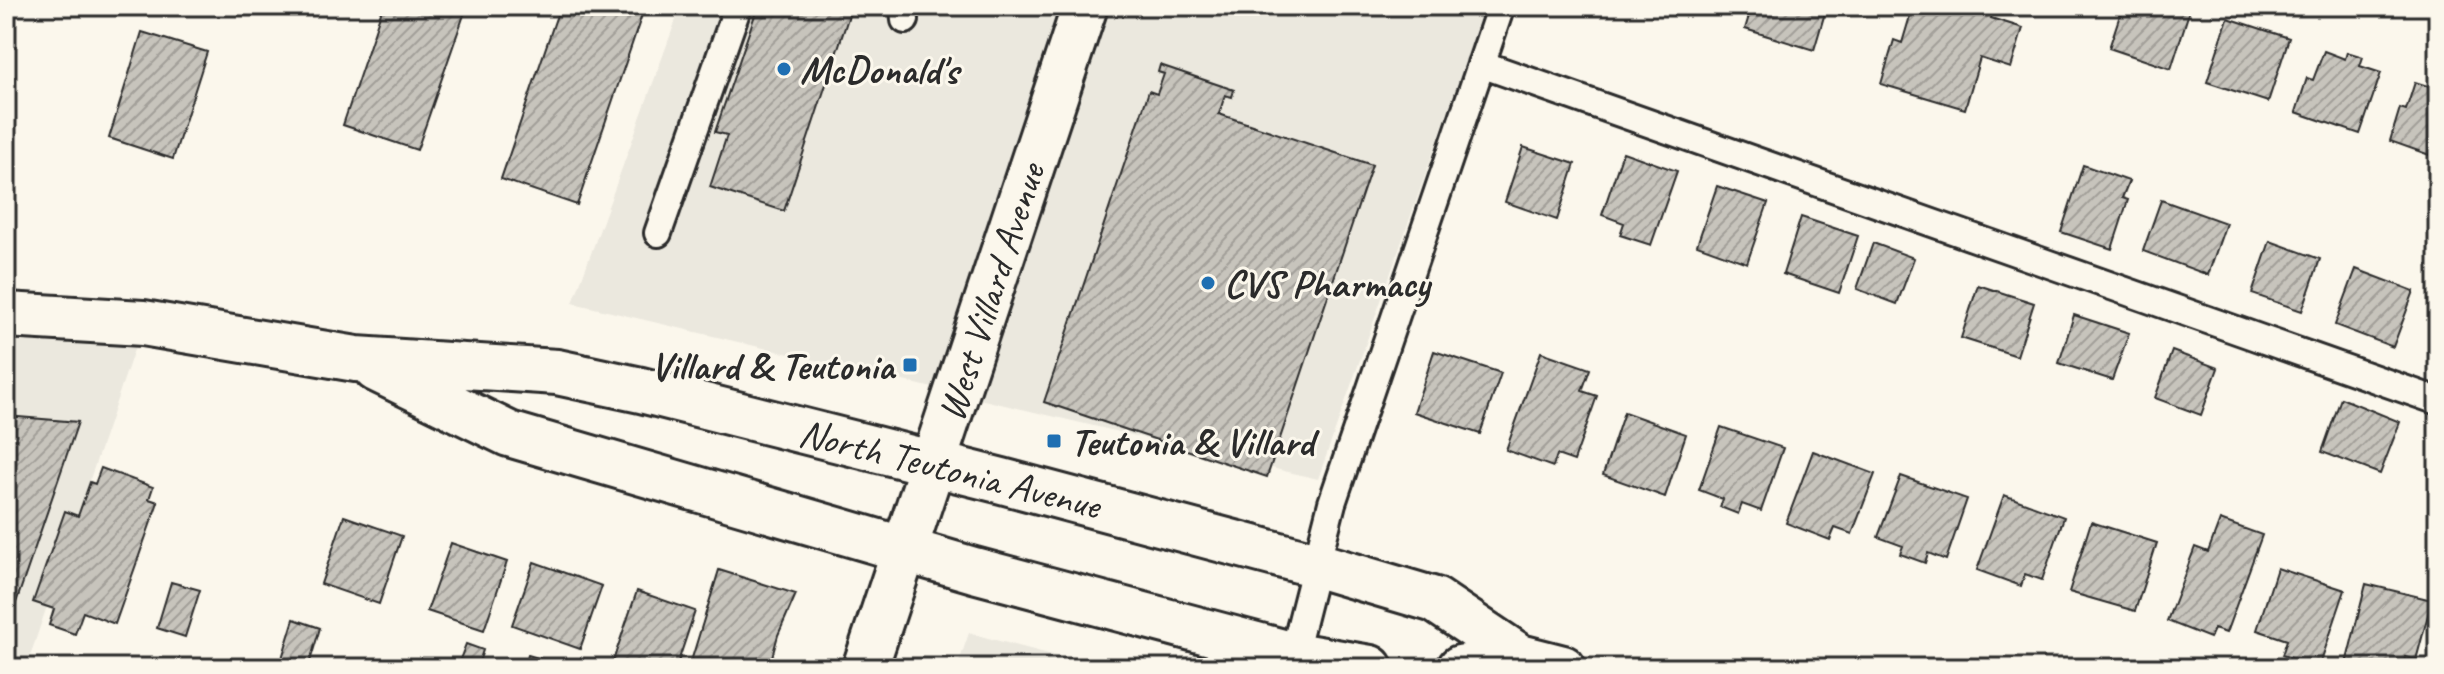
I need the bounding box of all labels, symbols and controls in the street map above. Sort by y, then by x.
place label: McDonald's [800,45,962,95]
marker: McDonald's [775,60,793,78]
street label: West Villard Avenue [926,155,1057,427]
place label: CVS Pharmacy [1224,259,1433,309]
marker: CVS Pharmacy [1199,274,1217,292]
place label: Villard & Teutonia [650,341,897,391]
marker: Villard & Teutonia [901,356,919,374]
street label: North Teutonia Avenue [794,407,1108,531]
place label: Teutonia & Villard [1070,417,1321,467]
marker: Teutonia & Villard [1045,432,1063,450]

